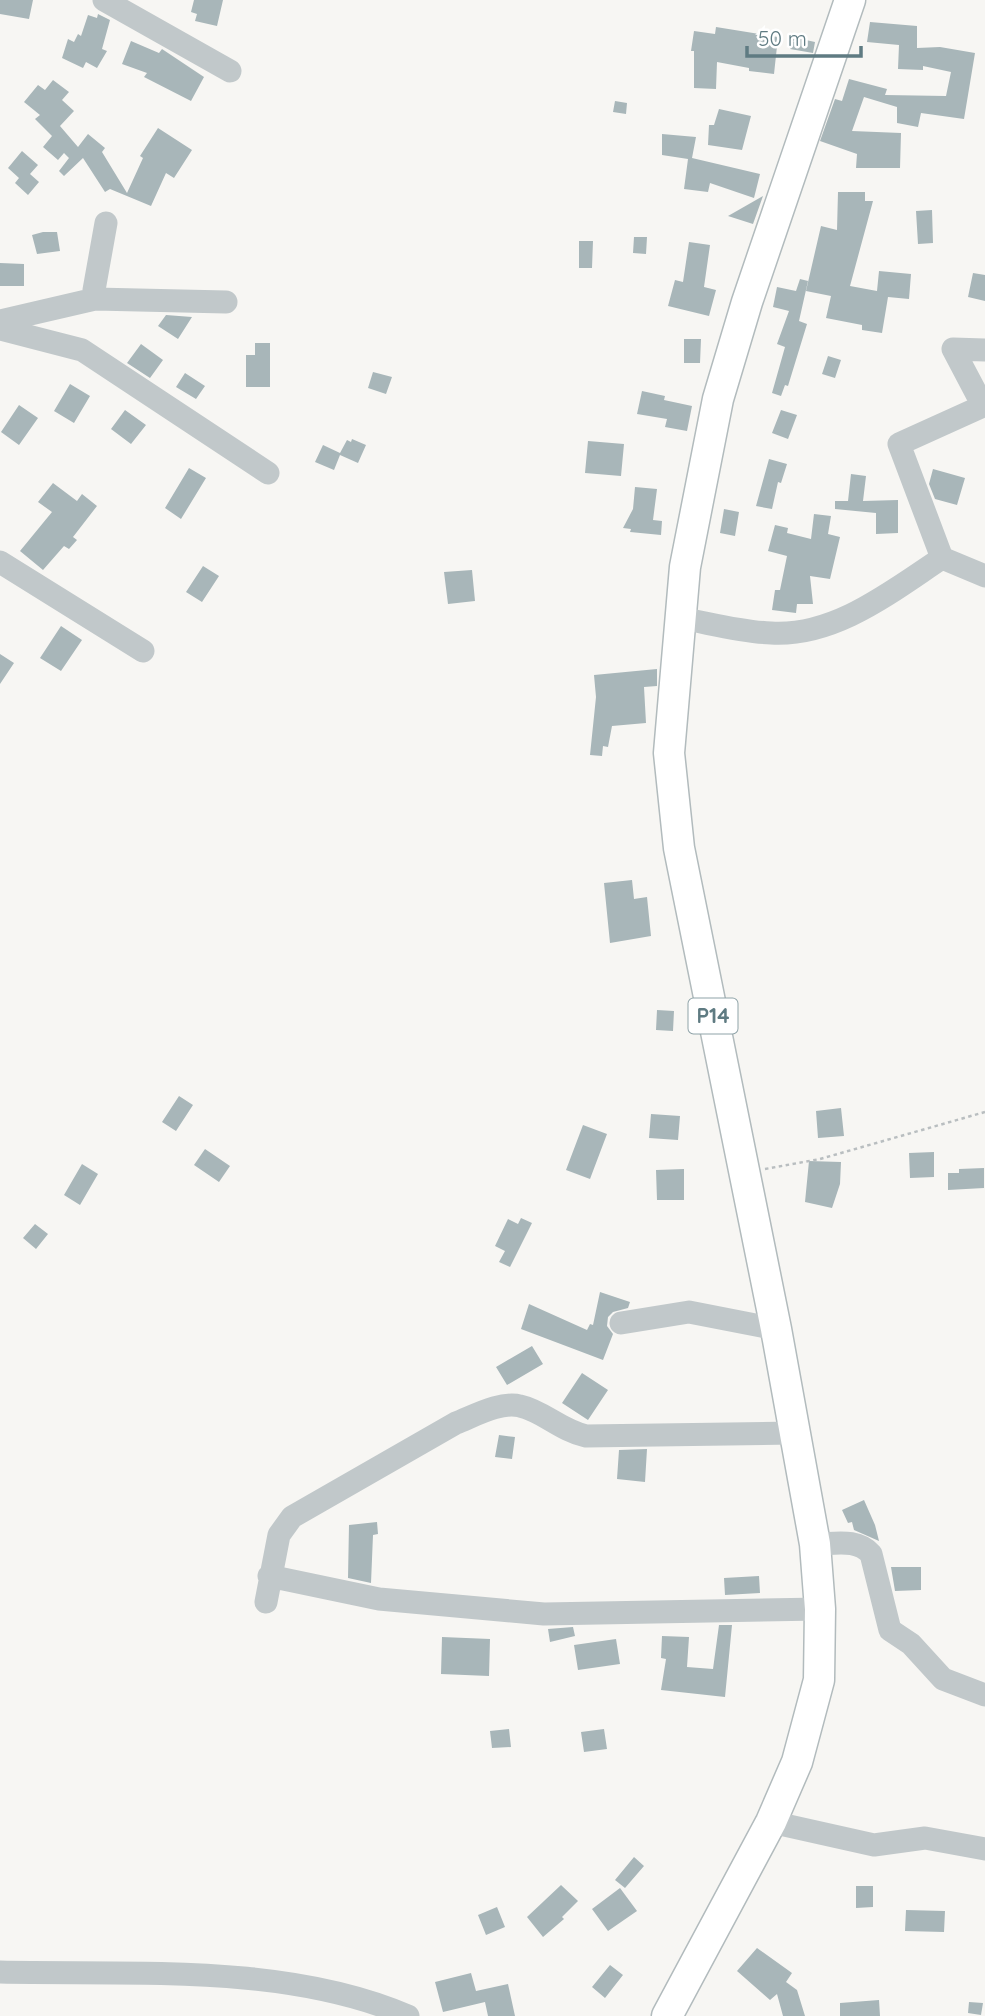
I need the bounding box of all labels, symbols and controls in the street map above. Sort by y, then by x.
scale bar [747,14,861,58]
text: 50 m [758,25,807,51]
road number: P14 [688,998,738,1034]

